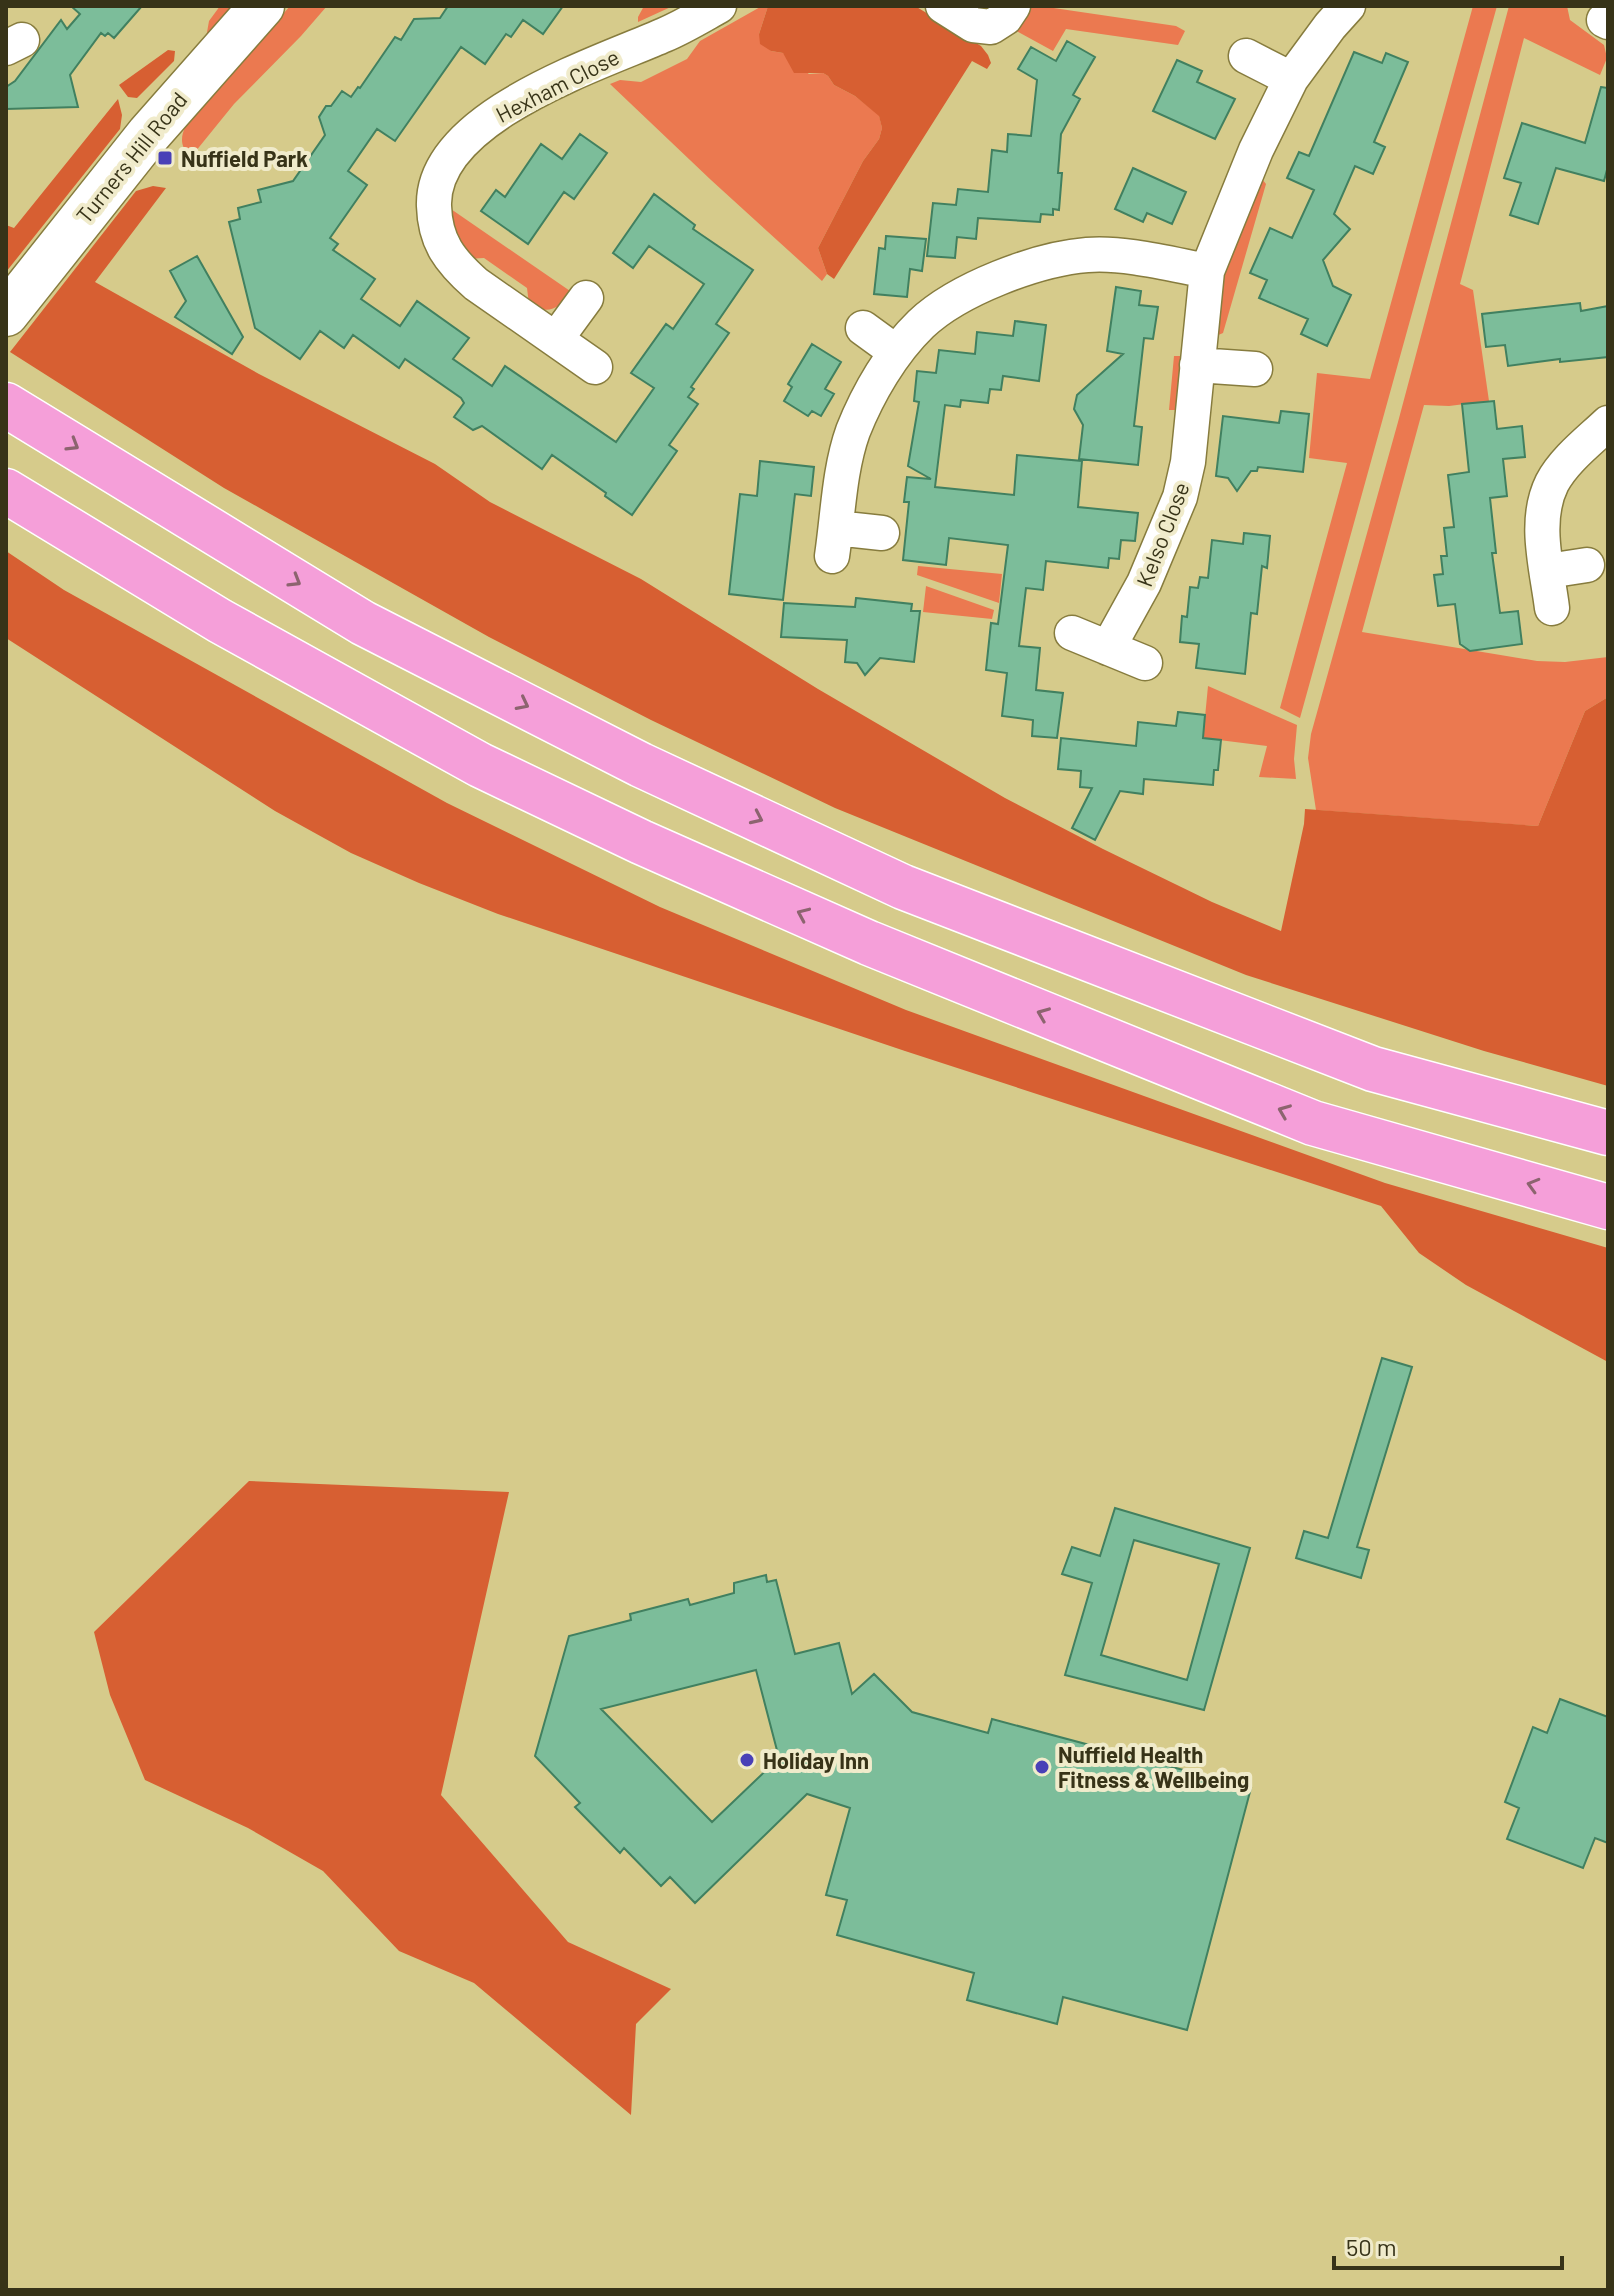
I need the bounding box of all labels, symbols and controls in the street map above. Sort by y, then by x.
street label: Hexham Close [491,43,623,127]
street label: Turners Hill Road [70,86,192,228]
place label: Nuffield Park [181,145,308,171]
marker: Nuffield Park [156,149,174,167]
one-way arrow [64,436,79,451]
street label: Kelso Close [1130,478,1194,590]
one-way arrow [286,571,300,586]
one-way arrow [515,695,530,710]
one-way arrow [748,809,763,825]
one-way arrow [797,907,811,923]
one-way arrow [1037,1007,1051,1023]
one-way arrow [1278,1104,1292,1121]
one-way arrow [1526,1178,1540,1194]
place label: Nuffield Health Fitness & Wellbeing [1058,1741,1249,1792]
place label: Holiday Inn [763,1747,869,1773]
marker: Holiday Inn [738,1751,756,1769]
marker: Nuffield Health Fitness & Wellbeing [1033,1758,1051,1776]
scale bar [1334,2220,1562,2270]
text: 50 m [1346,2232,1397,2261]

